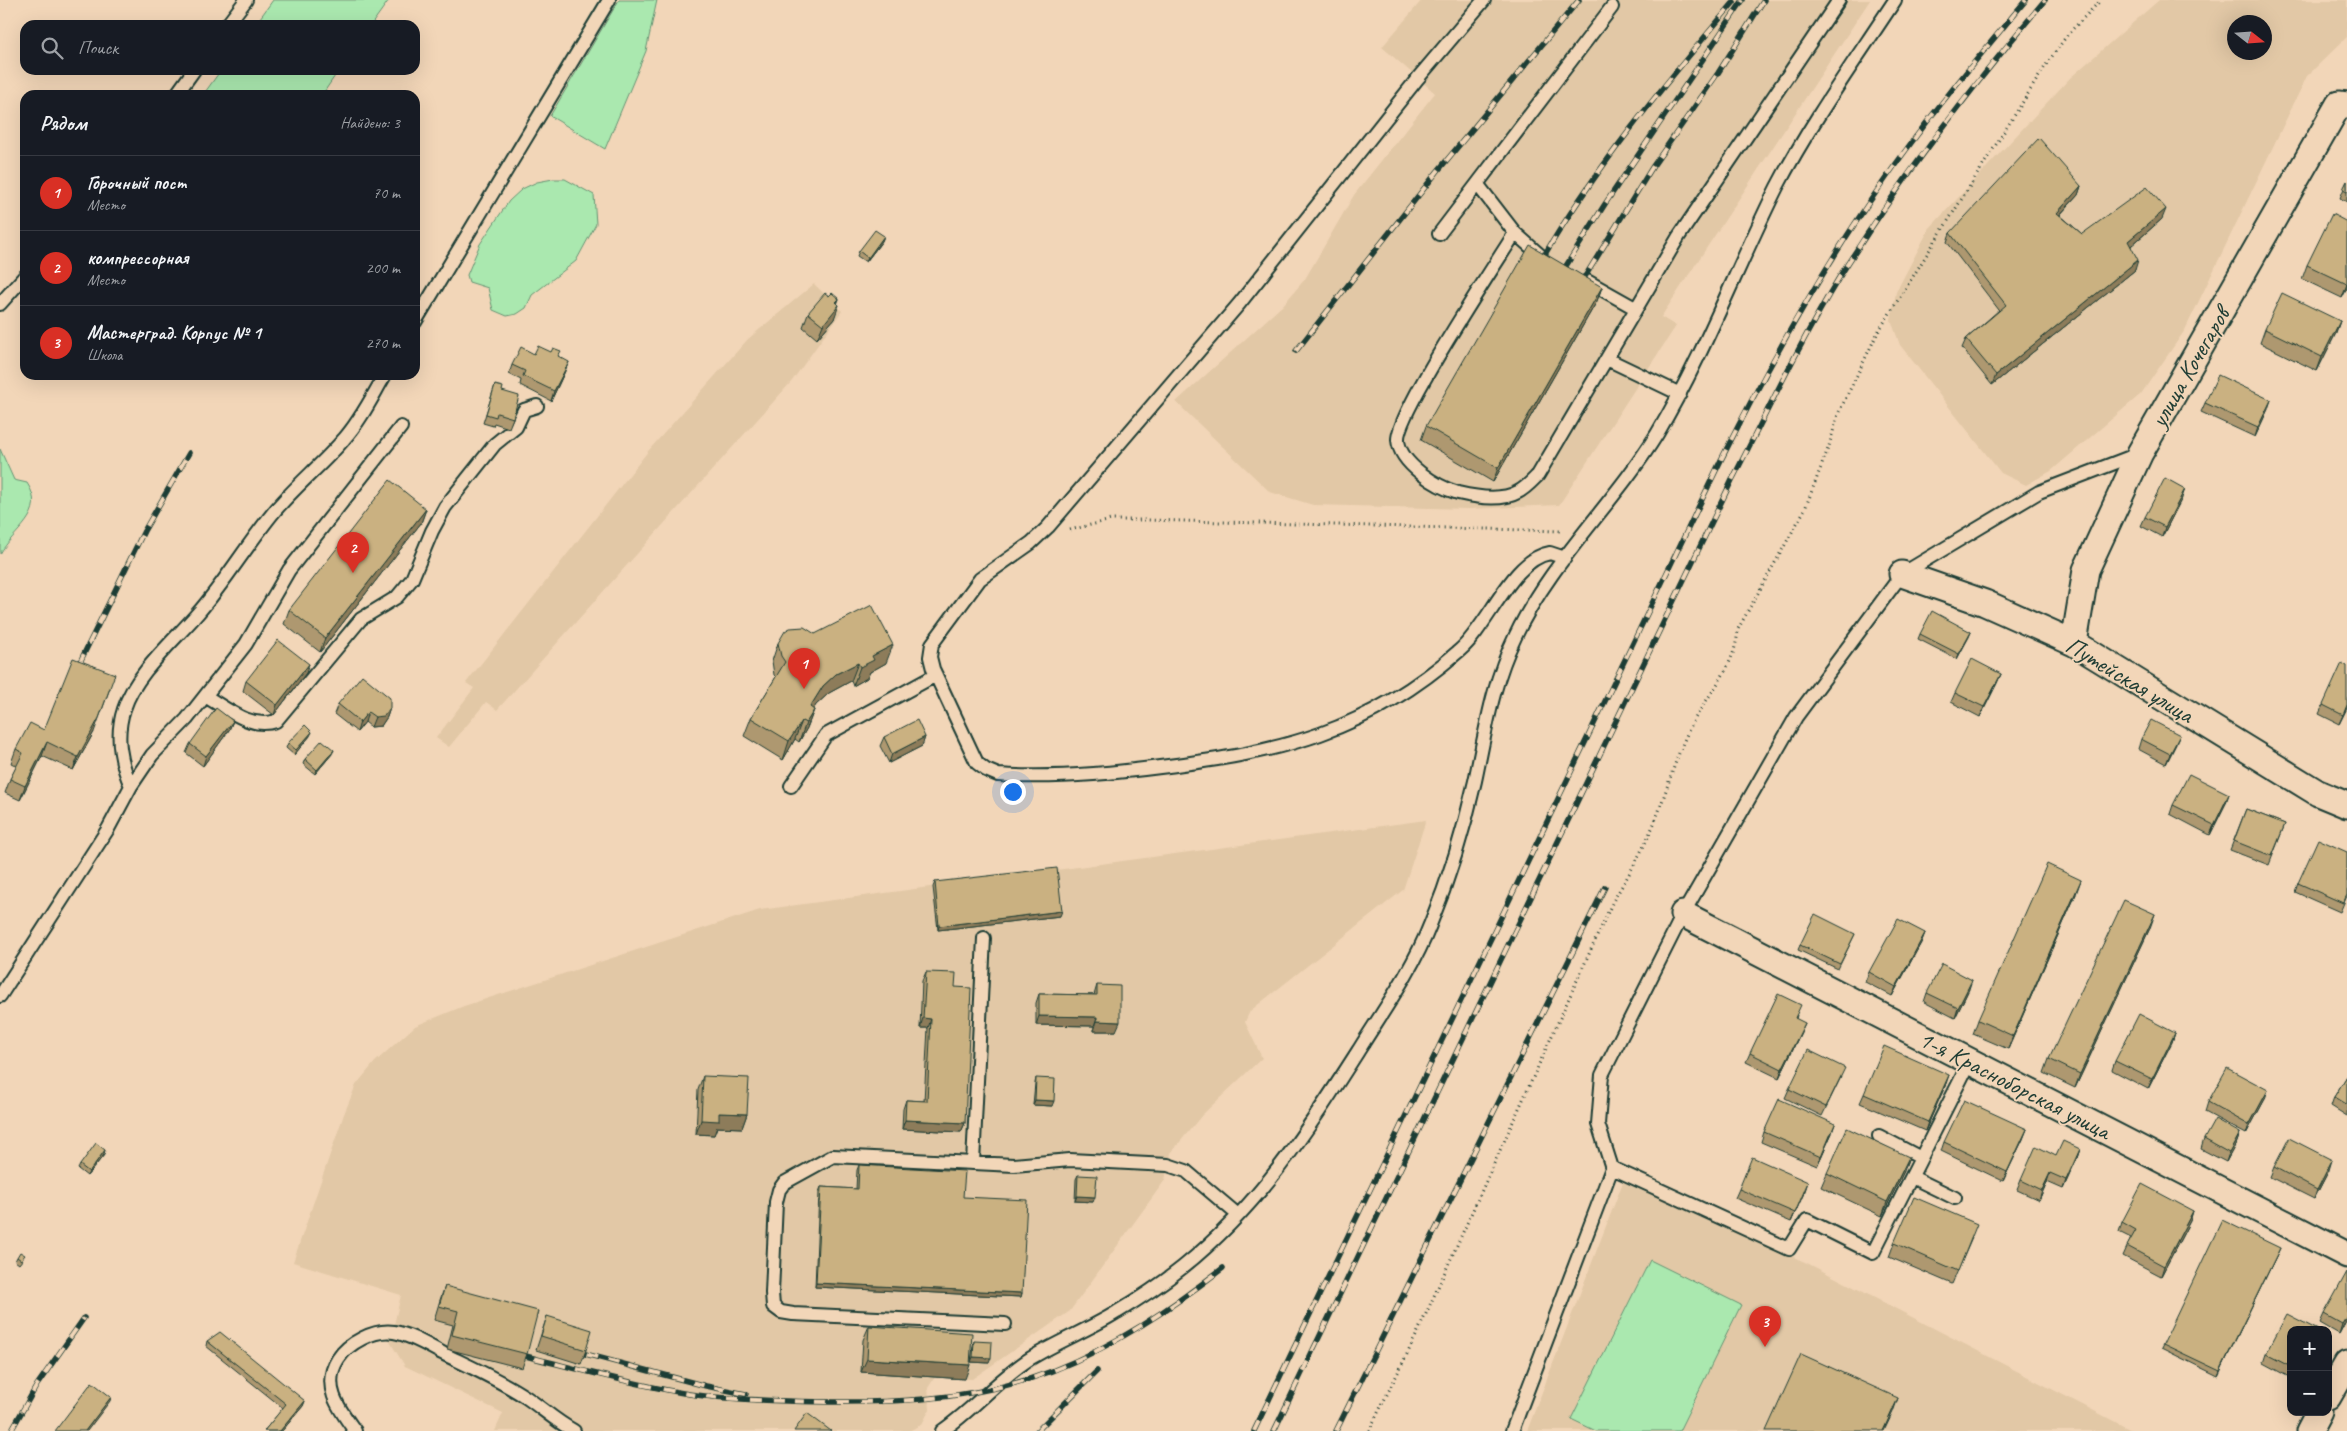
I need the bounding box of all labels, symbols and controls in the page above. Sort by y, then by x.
north arrow [2227,15,2272,60]
search box [20,20,420,75]
icon: search [38,34,66,62]
text: Поиск [78,36,118,60]
text: Рядом [40,110,87,136]
text: Найдено: 3 [340,113,400,133]
text: Горочный пост [87,171,187,195]
text: 1 [52,183,60,203]
text: 70 m [373,183,400,203]
text: Место [87,195,125,215]
text: компрессорная [87,246,188,270]
text: 2 [52,258,60,278]
text: 200 m [366,258,400,278]
text: Место [87,270,125,290]
street label: улица Кочегаров [2142,297,2240,435]
text: Мастерград. Корпус № 1 [87,321,261,345]
text: 3 [52,333,60,353]
text: 270 m [366,333,400,353]
text: Школа [87,345,122,365]
pin: 2 [337,532,369,573]
street label: Путейская улица [2060,629,2201,732]
pin: 1 [788,648,820,689]
your location [1000,779,1026,805]
street label: 1-я Красноборская улица [1913,1023,2118,1148]
pin: 3 [1749,1306,1781,1347]
map controls [2287,1326,2332,1416]
button: + [2287,1326,2332,1371]
button: − [2287,1371,2332,1416]

